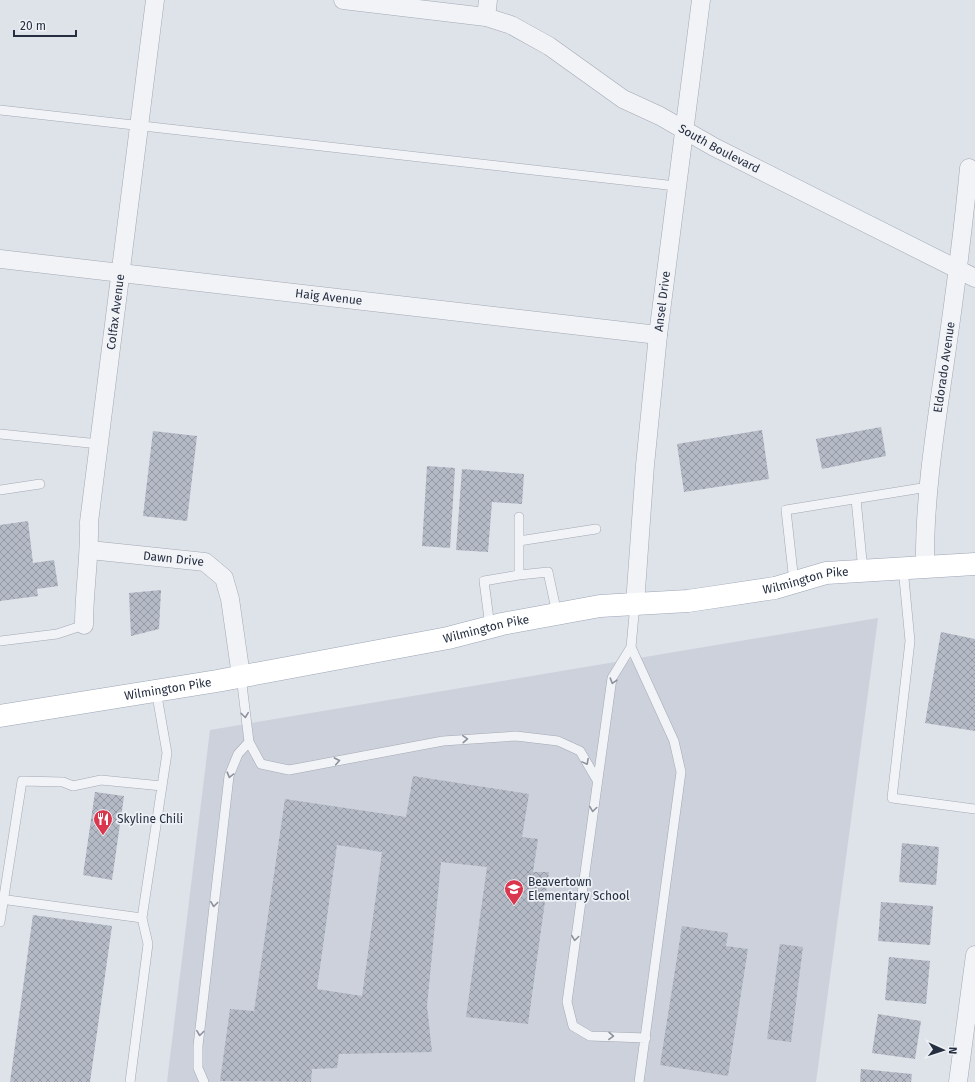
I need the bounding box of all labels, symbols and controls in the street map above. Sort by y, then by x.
scale bar [14,12,76,38]
text: 20 m [20,19,46,33]
street label: South Boulevard [676,121,762,176]
street label: Ansel Drive [652,270,673,332]
street label: Colfax Avenue [104,273,127,351]
street label: Haig Avenue [295,286,363,308]
street label: Eldorado Avenue [931,321,958,414]
street label: Dawn Drive [142,549,205,569]
street label: Wilmington Pike [762,565,849,597]
street label: Wilmington Pike [442,612,530,646]
street label: Wilmington Pike [123,675,212,703]
one-way arrow [609,677,618,684]
one-way arrow [240,712,249,718]
one-way arrow [462,735,468,744]
one-way arrow [334,757,340,765]
one-way arrow [582,757,589,765]
one-way arrow [227,772,235,778]
one-way arrow [589,806,598,812]
restaurant icon: Skyline Chili [92,808,114,836]
place label: Skyline Chili [117,812,183,826]
place label: Beavertown Elementary School [528,875,630,903]
school or university icon: Beavertown Elementary School [503,878,525,906]
one-way arrow [210,901,219,907]
one-way arrow [571,935,580,941]
one-way arrow [195,1030,204,1036]
north arrow [923,1030,963,1070]
one-way arrow [608,1032,614,1041]
text: N [946,1047,959,1054]

